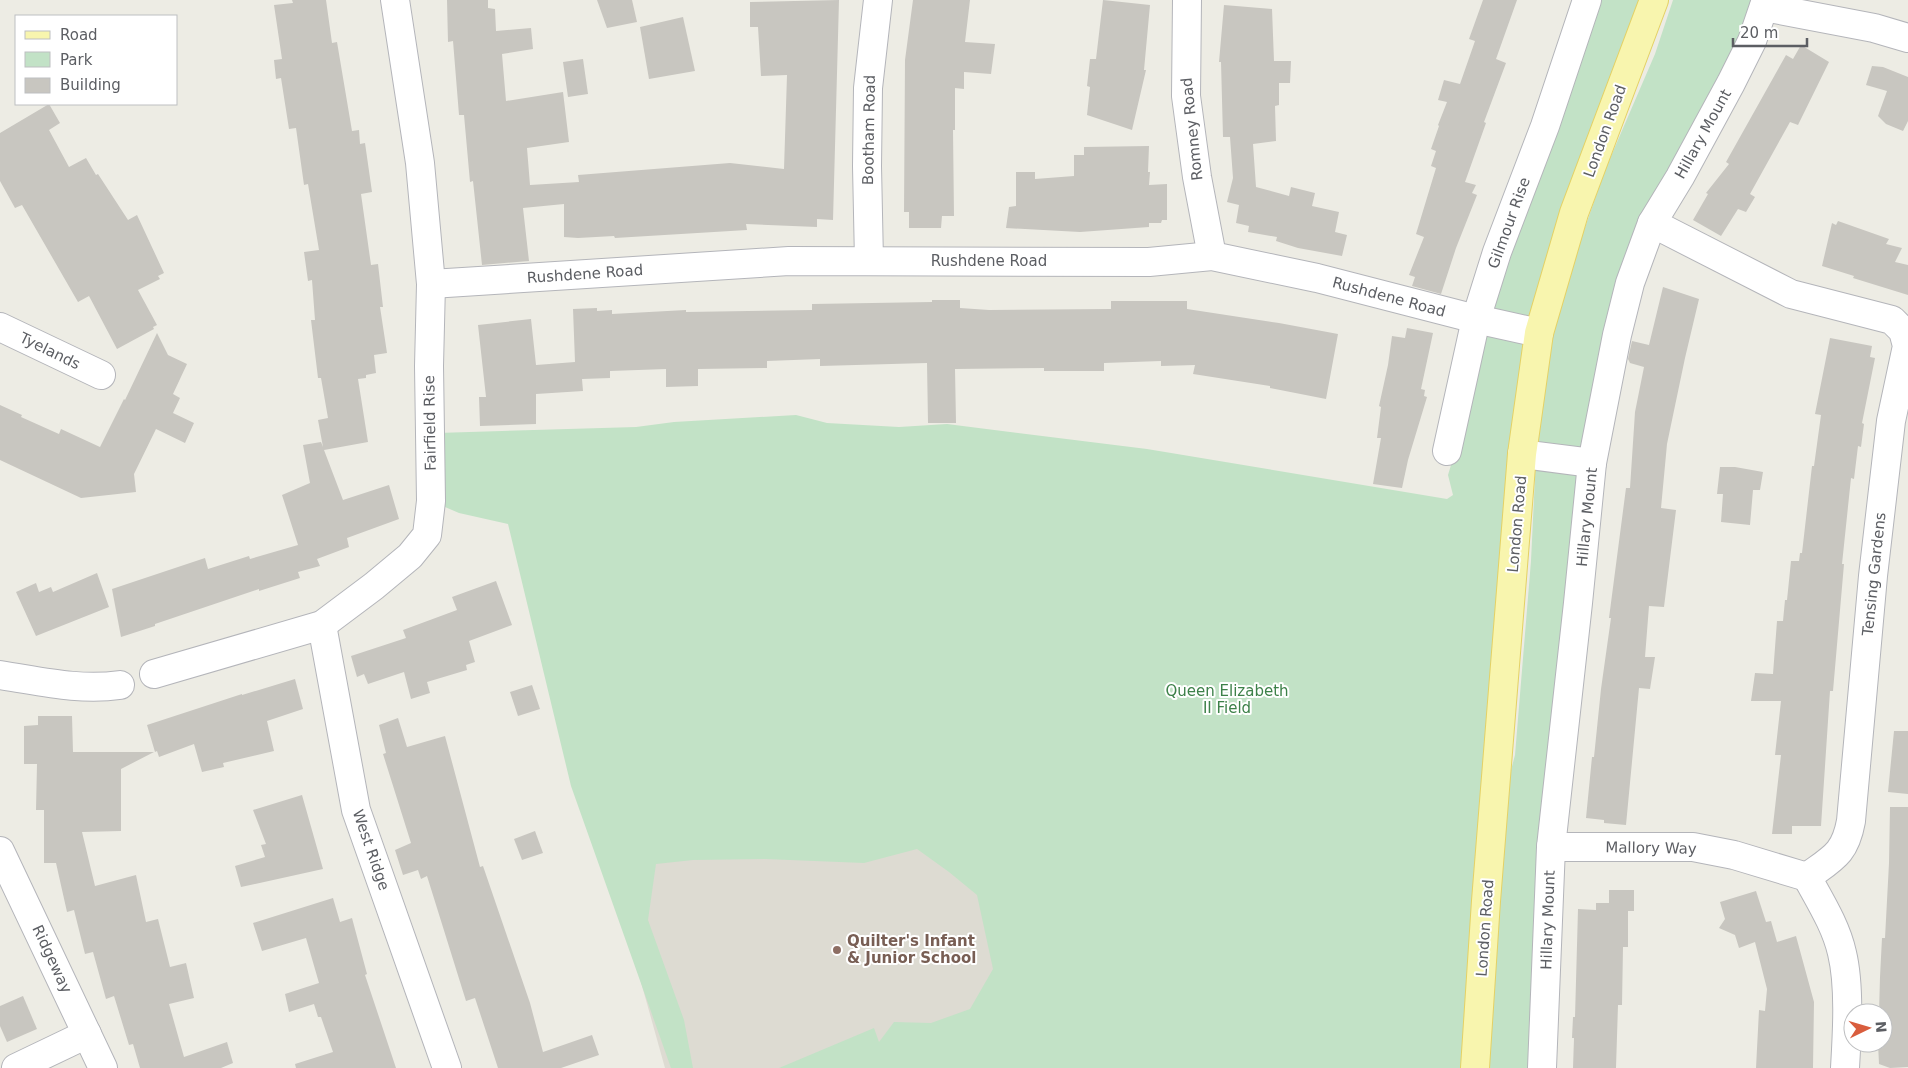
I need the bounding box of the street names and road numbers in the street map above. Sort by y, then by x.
street label: Bootham Road [859,75,879,185]
street label: Romney Road [1178,77,1206,181]
street label: London Road [1580,82,1630,180]
street label: Hillary Mount [1671,86,1735,182]
street label: Gilmour Rise [1484,175,1534,271]
street label: Rushdene Road [931,252,1047,270]
street label: Rushdene Road [526,261,644,287]
street label: Rushdene Road [1330,273,1448,321]
street label: Tyelands [16,328,83,373]
street label: Fairfield Rise [420,375,440,471]
street label: Hillary Mount [1573,466,1601,568]
street label: London Road [1504,475,1530,573]
street label: Tensing Gardens [1858,511,1889,638]
street label: West Ridge [349,807,393,893]
street label: Mallory Way [1605,838,1697,858]
street label: Hillary Mount [1537,870,1559,970]
street label: London Road [1473,879,1497,977]
street label: Ridgeway [28,922,76,996]

